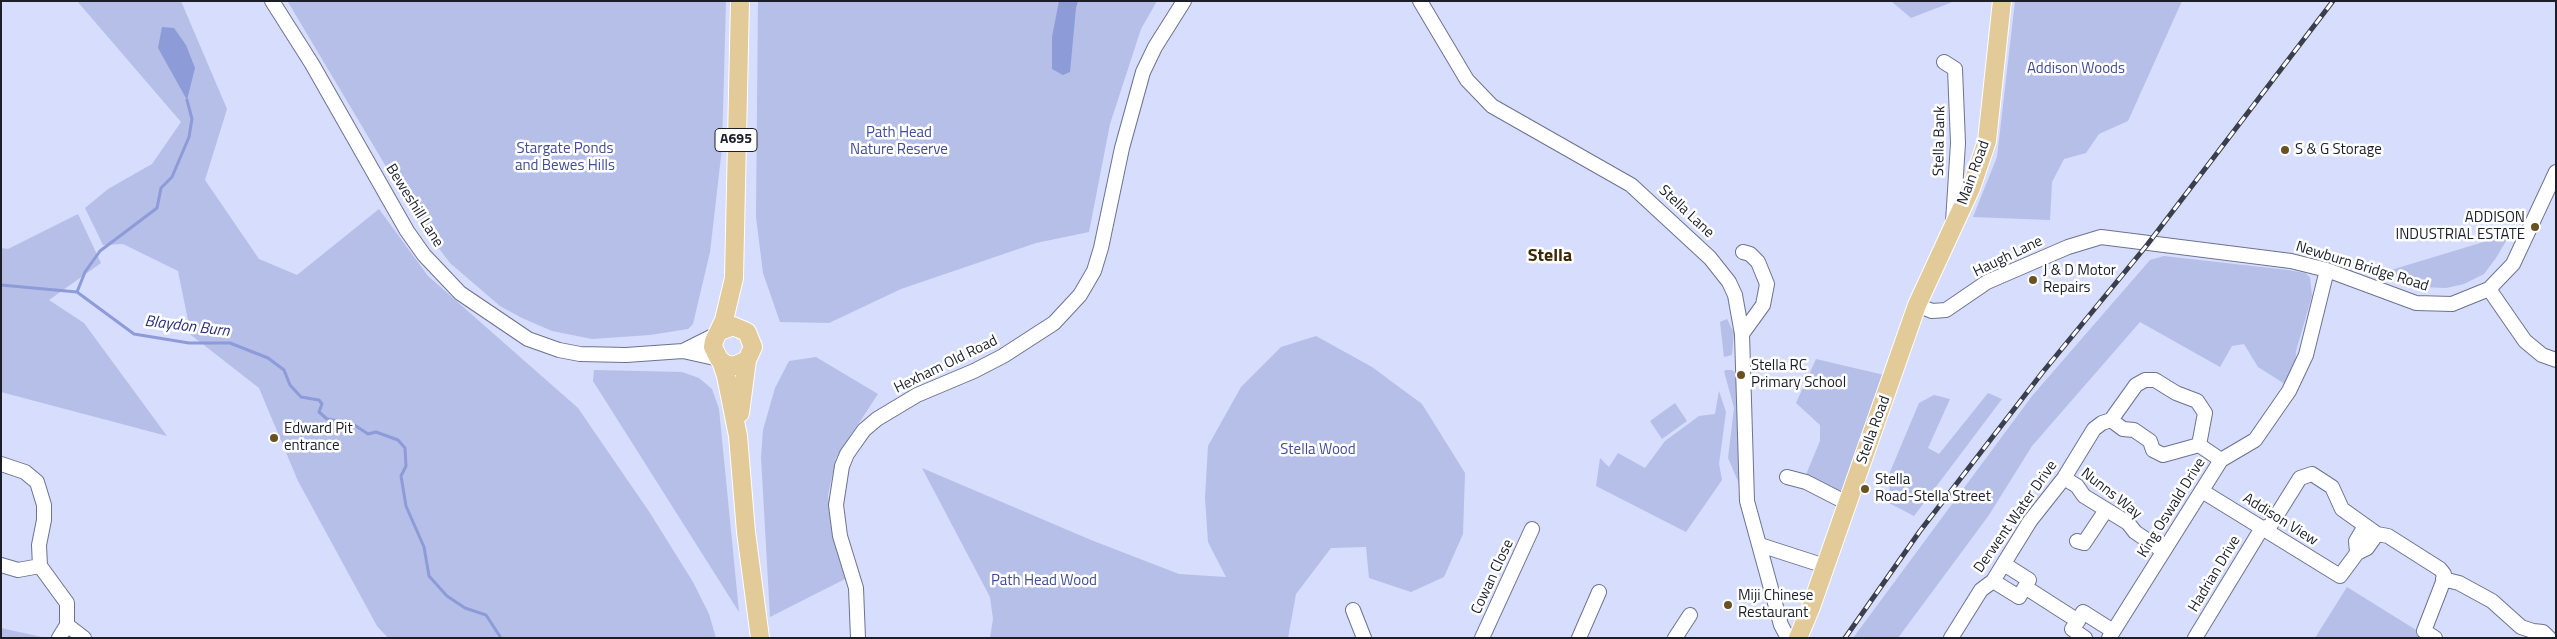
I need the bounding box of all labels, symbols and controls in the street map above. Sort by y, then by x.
park label: Addison Woods [2027,60,2125,78]
street label: Stella Bank [1930,106,1950,176]
park label: Path Head Nature Reserve [850,124,948,159]
road number: A695 [715,128,757,152]
street label: Main Road [1954,138,1994,208]
park label: Stargate Ponds and Bewes Hills [515,140,615,175]
place label: S & G Storage [2295,141,2382,159]
marker: S & G Storage [2279,144,2291,156]
street label: Beweshill Lane [381,161,447,251]
street label: Stella Lane [1655,182,1717,242]
place label: ADDISON INDUSTRIAL ESTATE [2395,209,2525,244]
marker: ADDISON INDUSTRIAL ESTATE [2529,221,2541,233]
street label: Haugh Lane [1970,232,2046,282]
street label: Newburn Bridge Road [2293,238,2431,296]
district label: Stella [1528,246,1572,268]
place label: J & D Motor Repairs [2043,262,2116,297]
marker: J & D Motor Repairs [2027,274,2039,286]
water label: Blaydon Burn [143,312,231,342]
street label: Hexham Old Road [891,332,1001,398]
place label: Stella RC Primary School [1751,357,1846,392]
marker: Stella RC Primary School [1735,369,1747,381]
street label: Stella Road [1853,394,1895,466]
place label: Edward Pit entrance [284,420,353,455]
marker: Edward Pit entrance [268,432,280,444]
park label: Stella Wood [1280,441,1356,459]
street label: King Oswald Drive [2134,455,2210,561]
street label: Derwent Water Drive [1971,458,2061,576]
street label: Nunns Way [2077,465,2145,523]
place label: Stella Road-Stella Street [1875,471,1991,506]
marker: Stella Road-Stella Street [1859,483,1871,495]
street label: Addison View [2239,490,2321,550]
street label: Hadrian Drive [2185,533,2245,615]
street label: Cowan Close [1468,537,1518,617]
park label: Path Head Wood [991,572,1097,590]
place label: Miji Chinese Restaurant [1738,587,1813,622]
marker: Miji Chinese Restaurant [1722,599,1734,611]

